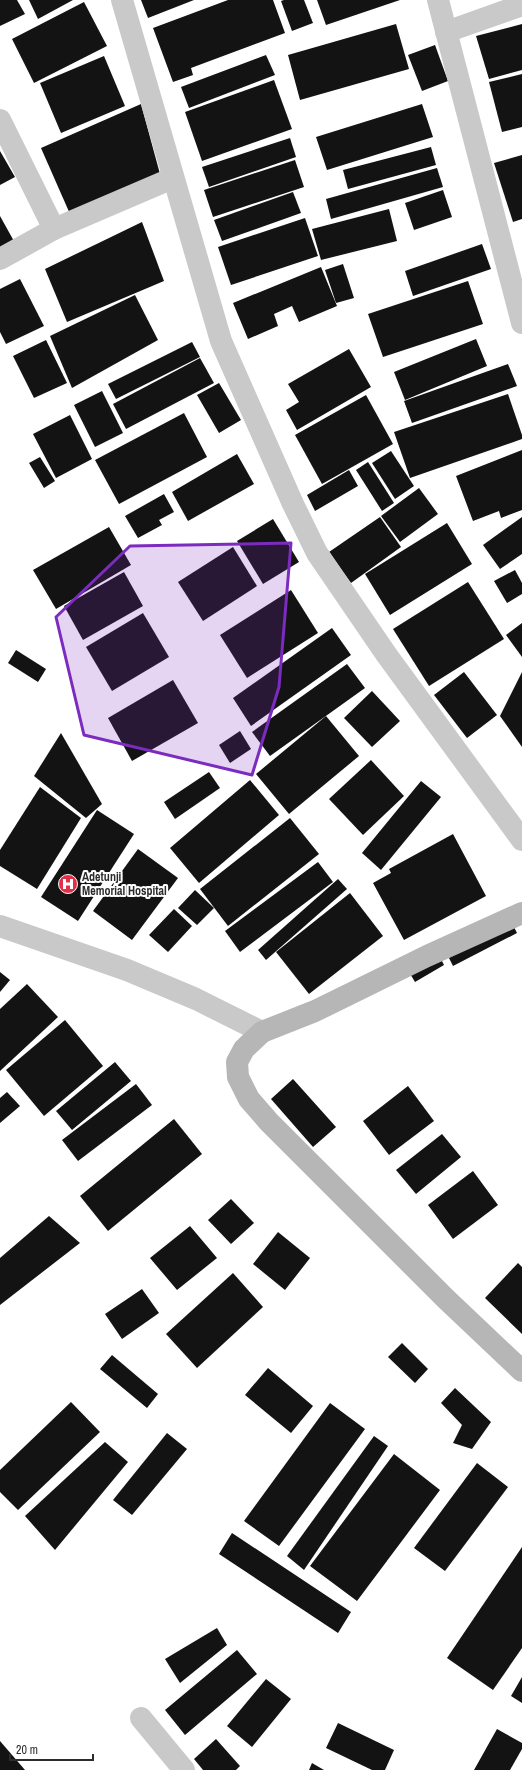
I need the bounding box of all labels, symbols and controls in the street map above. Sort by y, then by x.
place label: Adetunji Memorial Hospital [82,869,167,899]
hospital icon: Adetunji Memorial Hospital [57,873,79,895]
scale bar [10,1736,93,1762]
text: 20 m [16,1742,38,1758]

